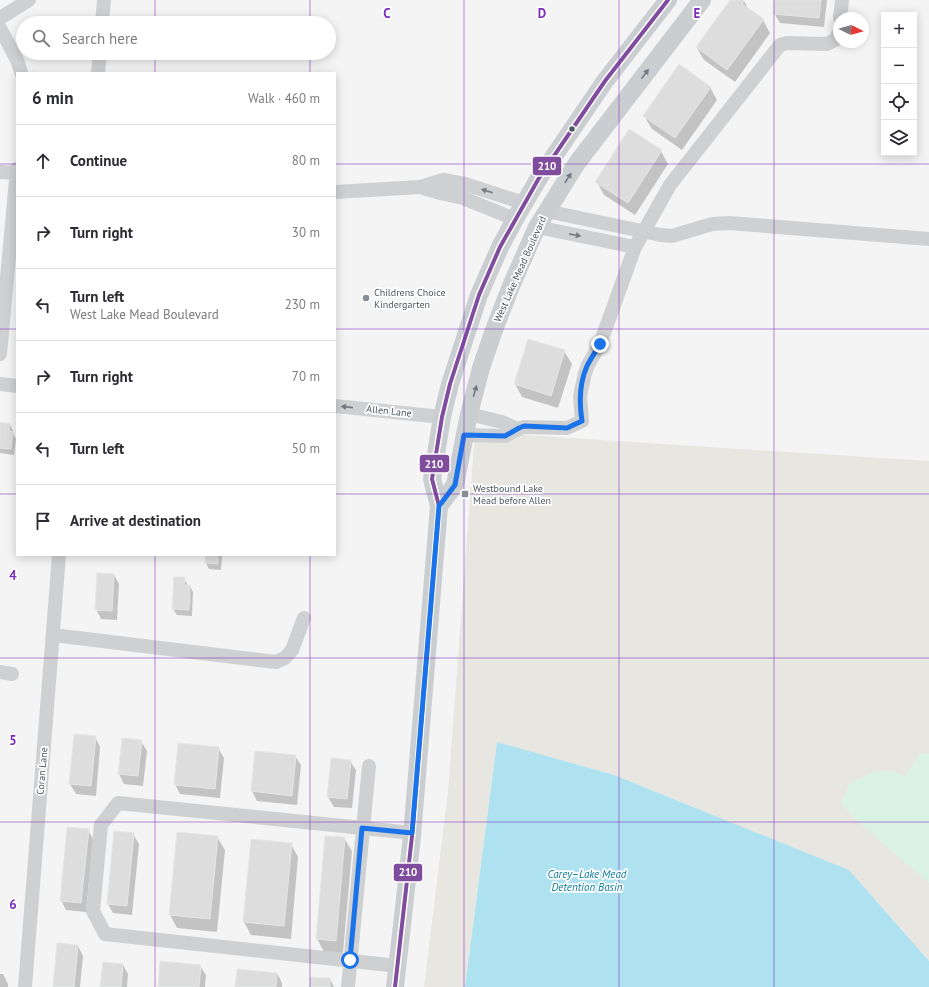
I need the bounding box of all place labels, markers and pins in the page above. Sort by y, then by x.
unlabelled marker [567,124,577,134]
place label: Childrens Choice Kindergarten [374,286,446,311]
marker: Childrens Choice Kindergarten [361,293,371,303]
place label: Westbound Lake Mead before Allen [473,482,551,507]
marker: Westbound Lake Mead before Allen [460,489,470,499]

